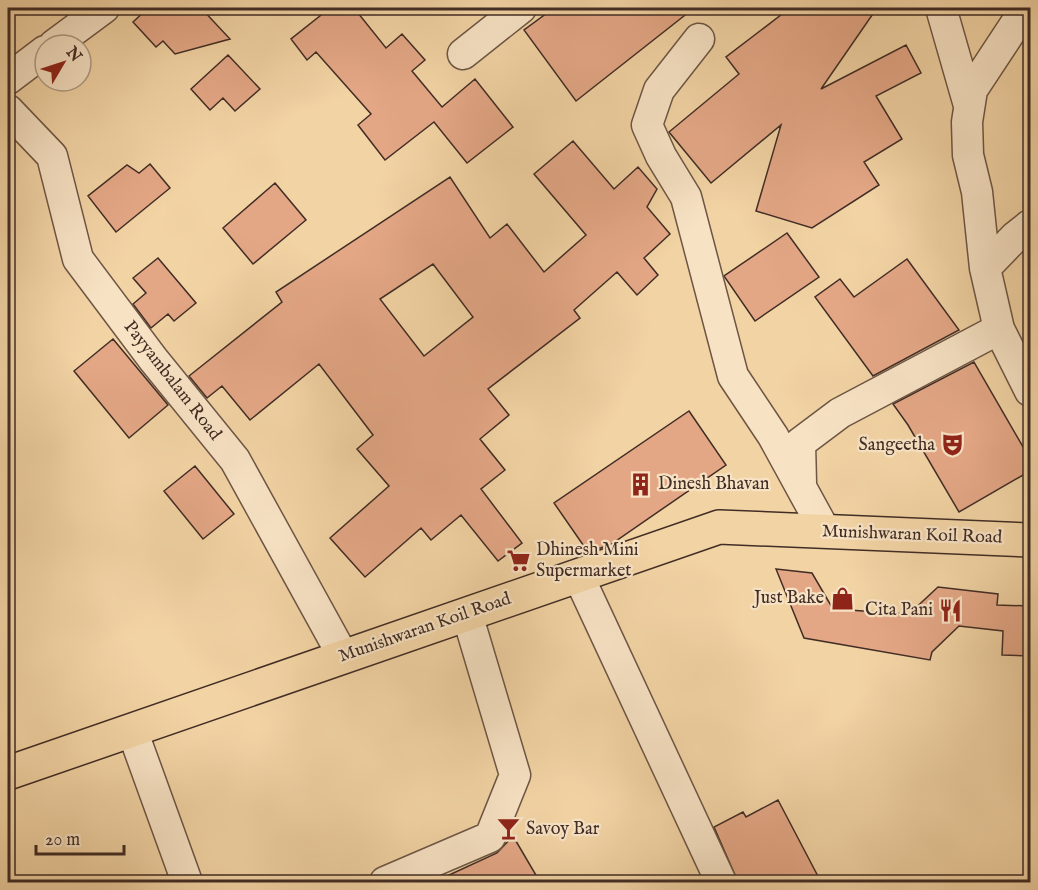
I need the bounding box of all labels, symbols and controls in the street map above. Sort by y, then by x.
north arrow [33,33,93,93]
text: N [60,42,85,67]
street label: Payyambalam Road [118,317,226,446]
theatre icon: Sangeetha [940,432,966,458]
place label: Sangeetha [859,434,935,457]
building icon: Dinesh Bhavan [627,471,653,497]
place label: Dinesh Bhavan [658,473,770,496]
street label: Munishwaran Koil Road [821,520,1003,550]
place label: Dhinesh Mini Supermarket [536,539,639,583]
supermarket icon: Dhinesh Mini Supermarket [505,547,531,573]
shop icon: Just Bake [829,585,855,611]
place label: Just Bake [752,587,824,610]
street label: Munishwaran Koil Road [336,588,514,668]
restaurant icon: Cita Pani [938,597,964,623]
place label: Cita Pani [865,599,933,622]
bar icon: Savoy Bar [495,816,521,842]
scale bar [36,818,124,856]
place label: Savoy Bar [526,818,600,841]
text: 20 m [45,829,80,852]

